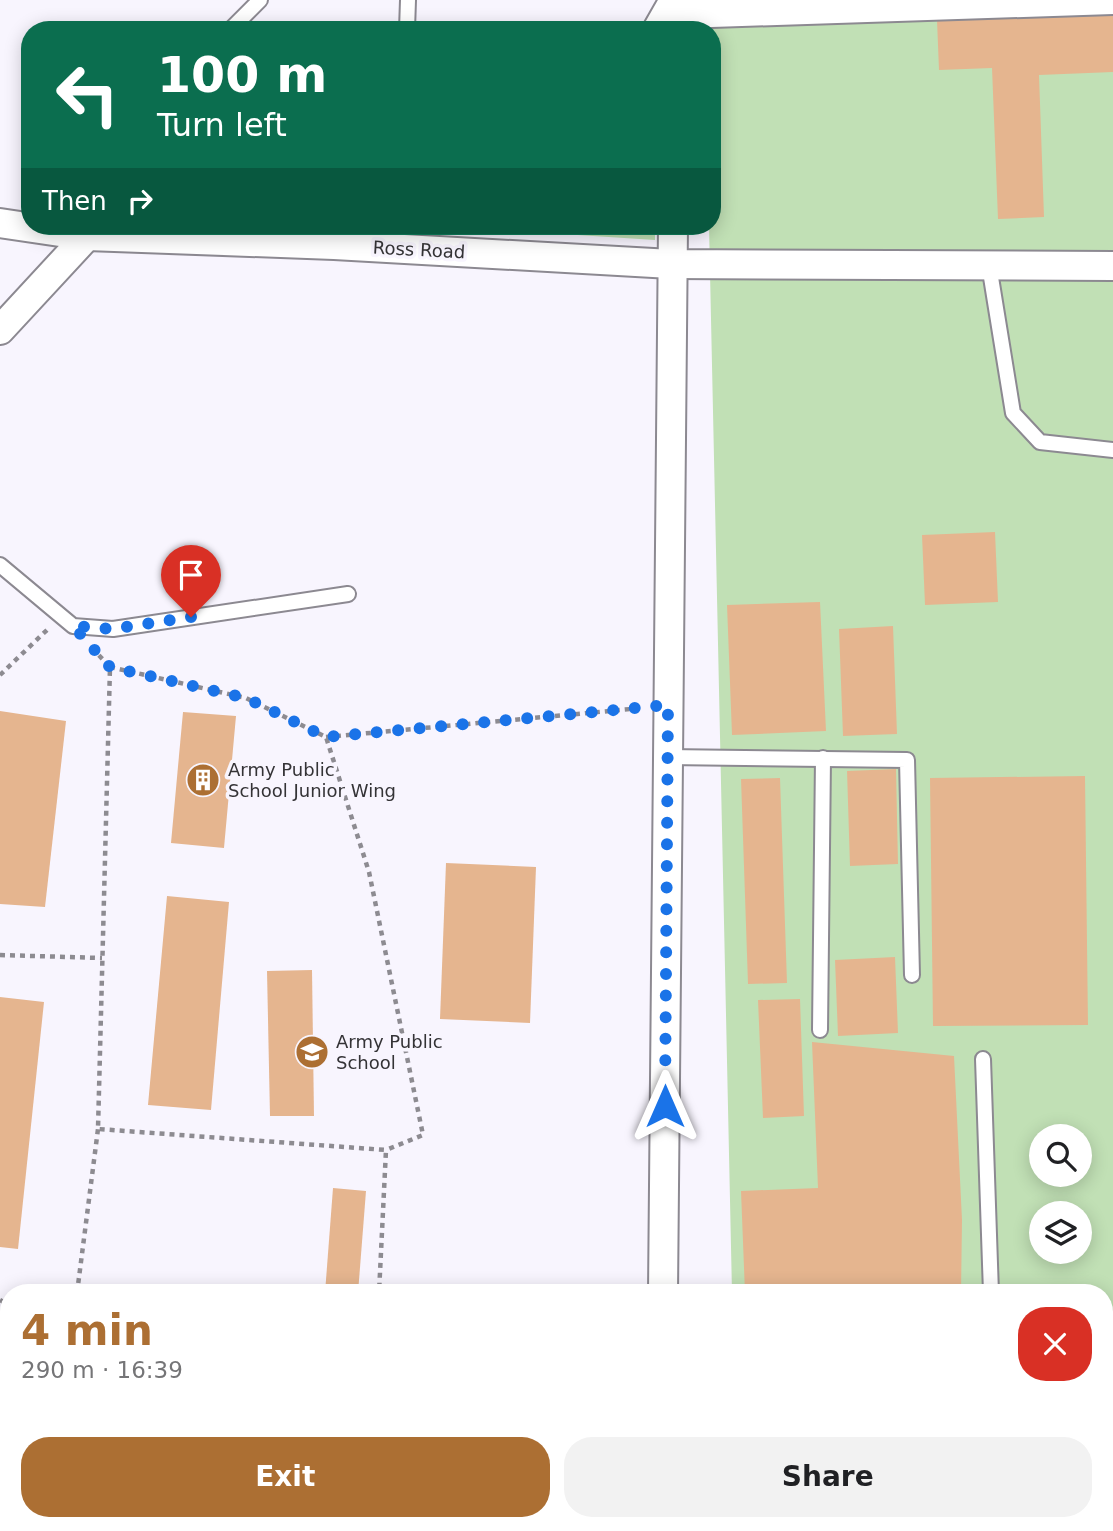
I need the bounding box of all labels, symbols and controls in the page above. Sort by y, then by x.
text: 100 m [157,47,327,104]
icon: left [42,49,133,140]
text: Turn left [157,106,287,144]
icon: right [121,182,159,220]
text: Then [42,186,107,216]
street label: Ross Road [372,237,466,262]
pin [161,545,221,617]
icon: arrive [172,556,210,594]
place label: Army Public School Junior Wing [228,759,396,801]
building icon: Army Public School Junior Wing [184,761,222,799]
place label: Army Public School [336,1031,443,1073]
school or university icon: Army Public School [293,1033,331,1071]
position arrow [628,1069,702,1143]
map controls [1029,1124,1092,1264]
button: search [1029,1124,1092,1187]
button: layers [1029,1201,1092,1264]
text: 4 min [21,1306,153,1355]
button: close [1018,1307,1092,1381]
text: 290 m · 16:39 [21,1357,183,1383]
button: Exit [21,1437,550,1517]
button: Share [564,1437,1092,1517]

